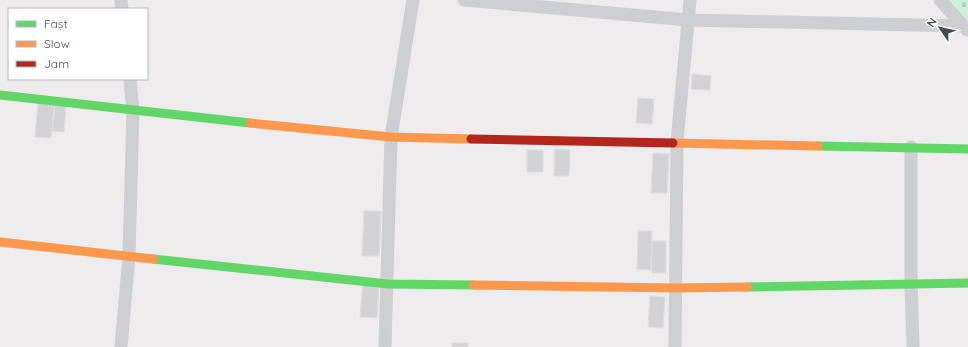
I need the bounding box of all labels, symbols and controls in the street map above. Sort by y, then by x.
legend [8,8,148,80]
north arrow [920,8,960,48]
text: N [924,15,940,30]
text: Fast [44,16,68,31]
text: Slow [44,36,70,51]
text: Jam [44,56,69,71]

